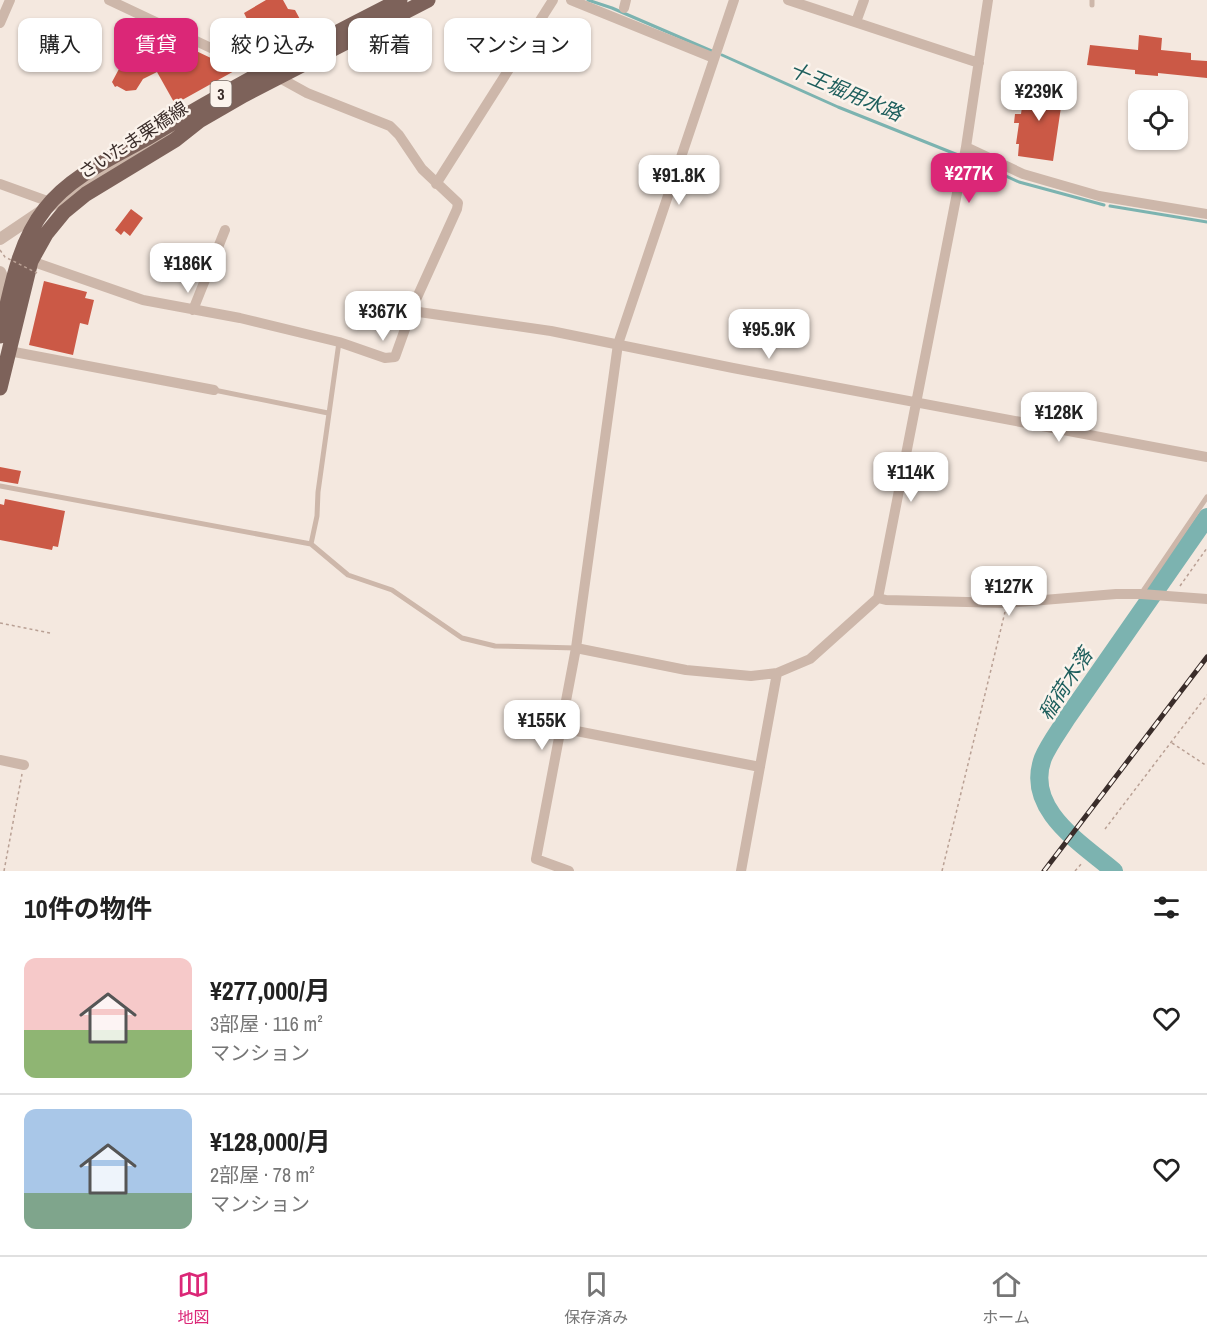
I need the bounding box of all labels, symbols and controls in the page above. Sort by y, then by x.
chip: 購入 [18,18,102,72]
chip: 賃貸 [114,18,198,72]
chip: 絞り込み [210,18,336,72]
chip: 新着 [348,18,432,72]
chip: マンション [444,18,591,72]
water label: 十王堀用水路 [785,55,908,128]
pin: ¥239K [997,71,1081,122]
text: ¥239K [1015,77,1063,104]
road number: 3 [210,81,232,107]
map controls [1128,90,1188,150]
button: locate [1128,90,1188,150]
street label: さいたま栗橋線 [74,95,192,185]
pin: ¥277K [927,153,1011,204]
pin: ¥91.8K [630,155,728,206]
text: ¥277K [945,159,993,186]
text: ¥91.8K [653,161,705,188]
pin: ¥186K [146,243,230,294]
text: ¥186K [164,249,212,276]
pin: ¥367K [341,291,425,342]
text: ¥367K [359,297,407,324]
pin: ¥95.9K [720,309,818,360]
text: ¥95.9K [743,315,795,342]
pin: ¥128K [1017,392,1101,443]
text: ¥128K [1035,398,1083,425]
pin: ¥114K [869,452,953,503]
text: ¥114K [887,458,935,485]
pin: ¥127K [967,566,1051,617]
text: ¥127K [985,572,1033,599]
water label: 稲荷木落 [1032,641,1100,725]
pin: ¥155K [500,700,584,751]
text: ¥155K [518,706,566,733]
text: 10件の物件 [24,891,152,926]
icon: filters [1150,891,1183,924]
text: ¥277,000/月 [210,973,331,1008]
icon: home [72,982,144,1054]
icon: heart [1150,1002,1183,1035]
text: 3部屋 · 116 m² [210,1010,323,1037]
text: マンション [210,1039,310,1066]
text: ¥128,000/月 [210,1124,331,1159]
icon: home [72,1133,144,1205]
icon: heart [1150,1153,1183,1186]
text: 2部屋 · 78 m² [210,1161,315,1188]
text: マンション [210,1190,310,1217]
tab: 地図 [177,1268,210,1328]
tab: 保存済み [564,1268,628,1328]
tab: ホーム [982,1268,1030,1328]

